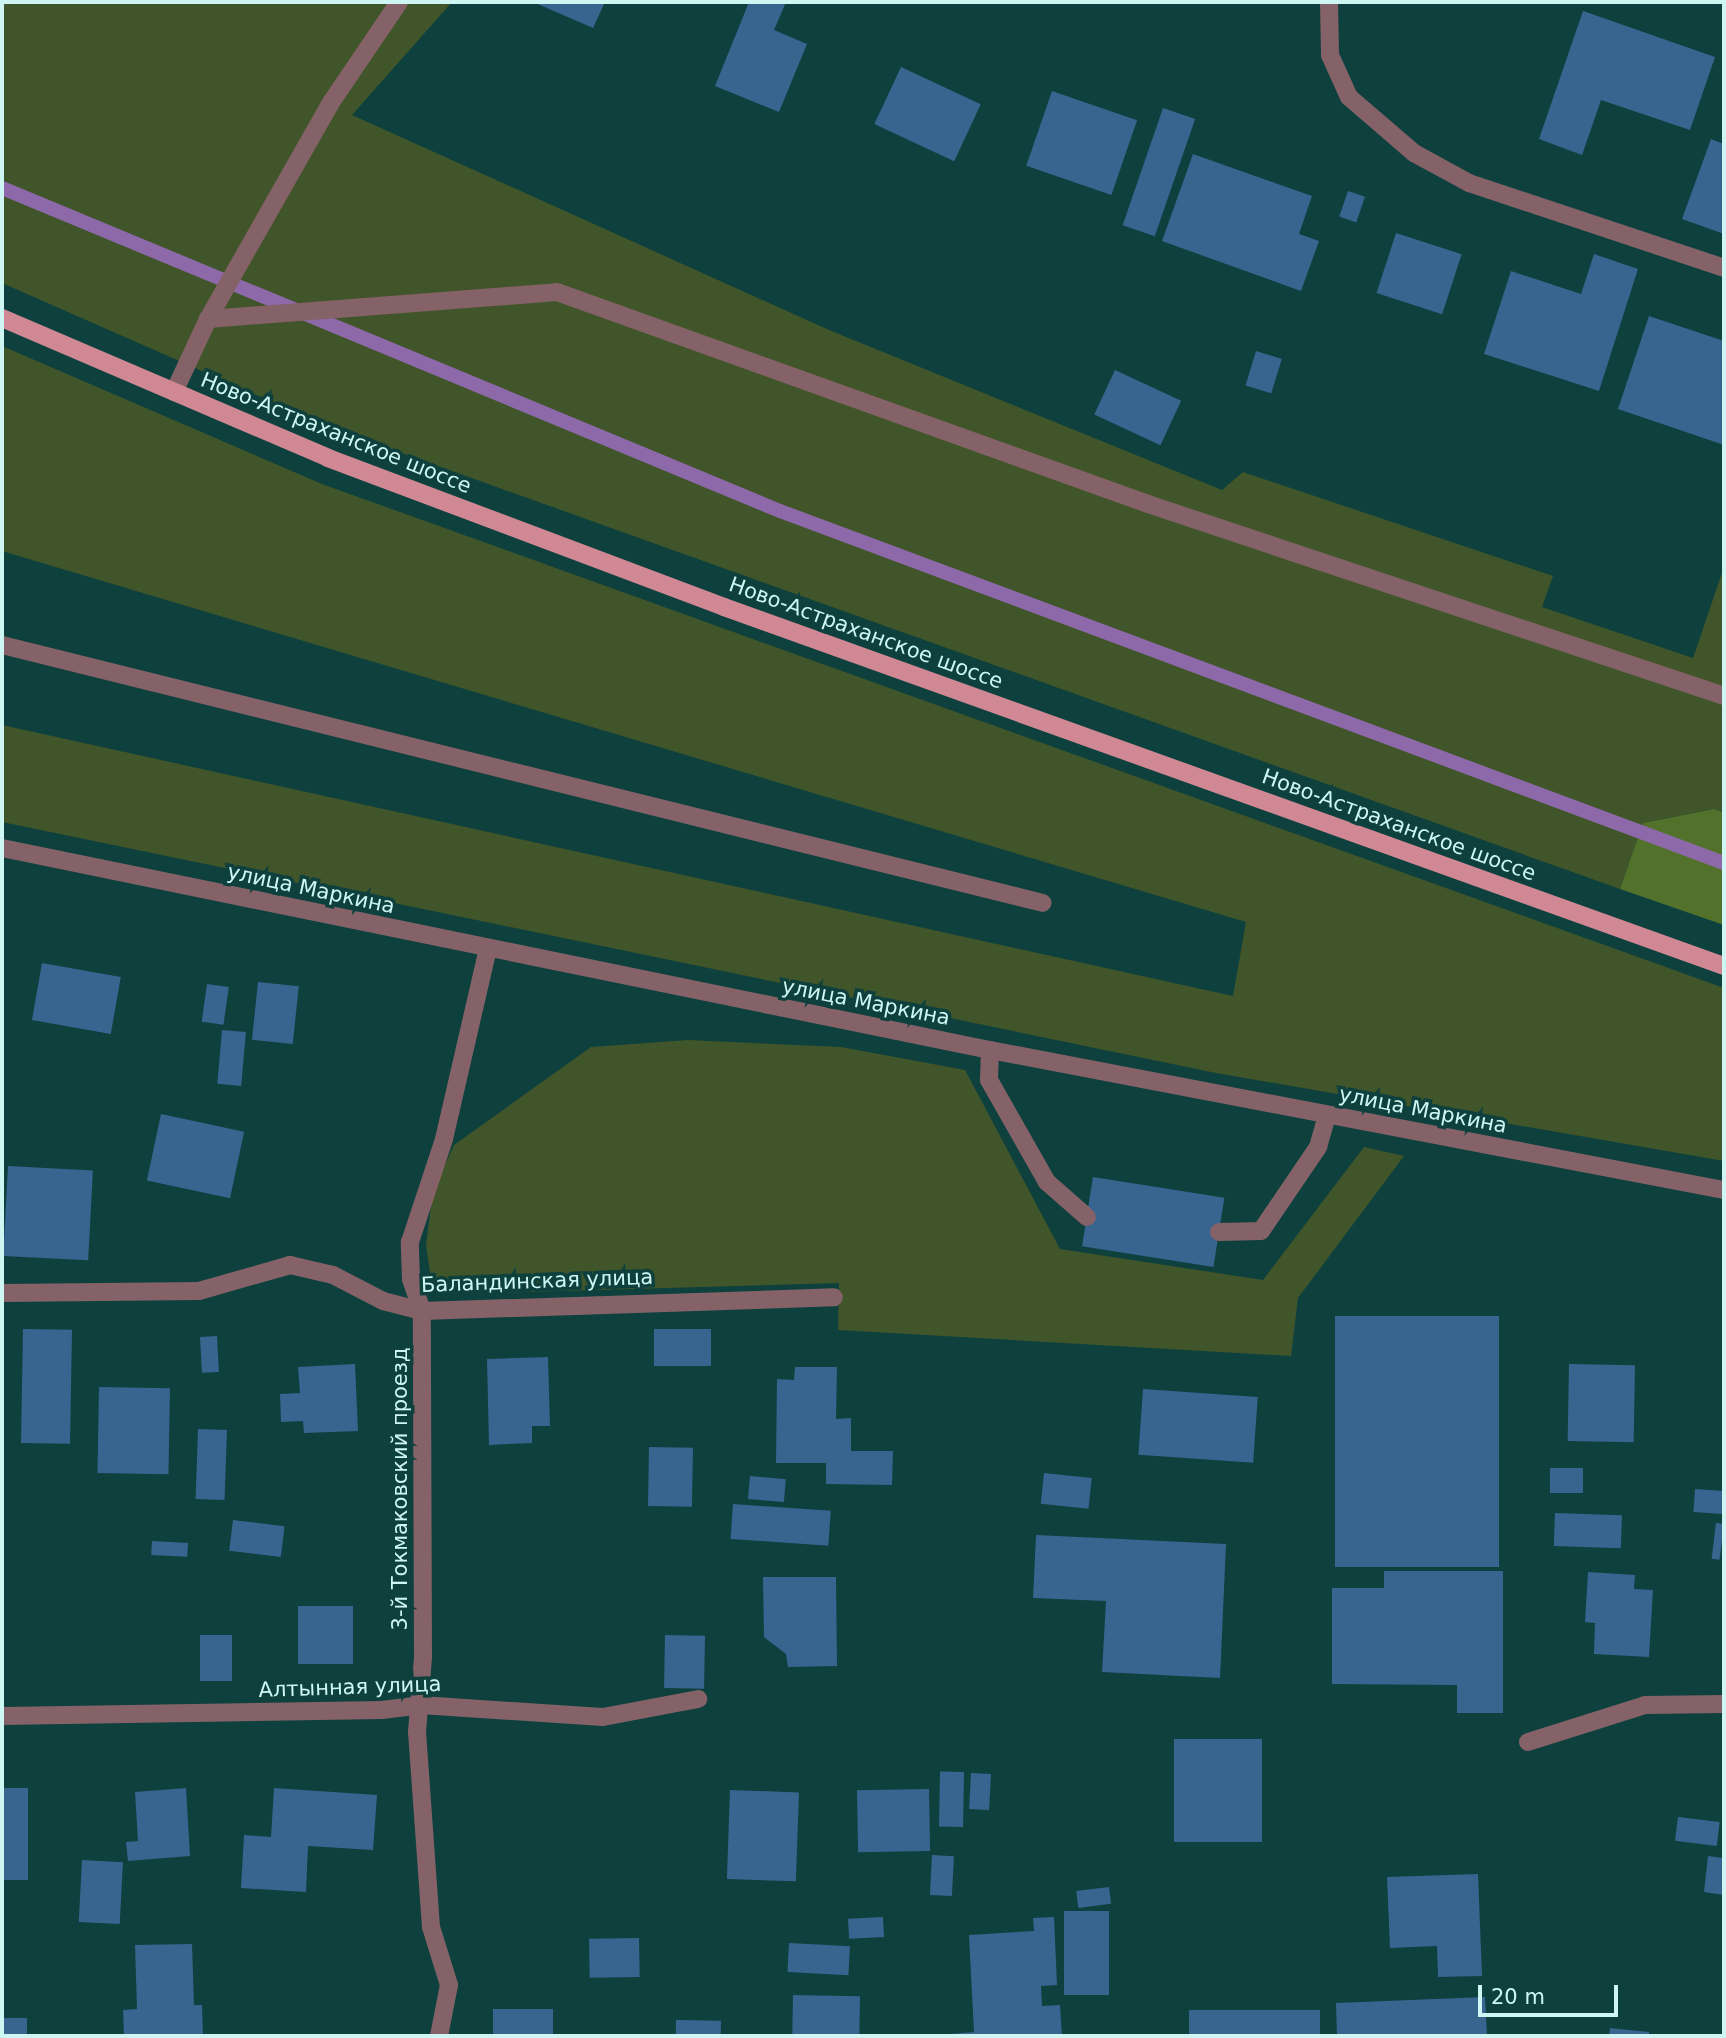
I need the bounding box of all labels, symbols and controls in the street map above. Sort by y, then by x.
street label: Ново-Астраханское шоссе [197,367,475,499]
street label: Ново-Астраханское шоссе [726,572,1006,694]
street label: Ново-Астраханское шоссе [1259,764,1539,886]
street label: улица Маркина [225,859,397,919]
street label: улица Маркина [780,973,952,1031]
street label: улица Маркина [1337,1081,1509,1139]
street label: Баландинская улица [421,1264,653,1298]
street label: 3-й Токмаковский проезд [387,1348,413,1630]
street label: Алтынная улица [258,1671,442,1703]
scale bar [1481,1972,1621,2016]
text: 20 m [1491,1985,1545,2009]

